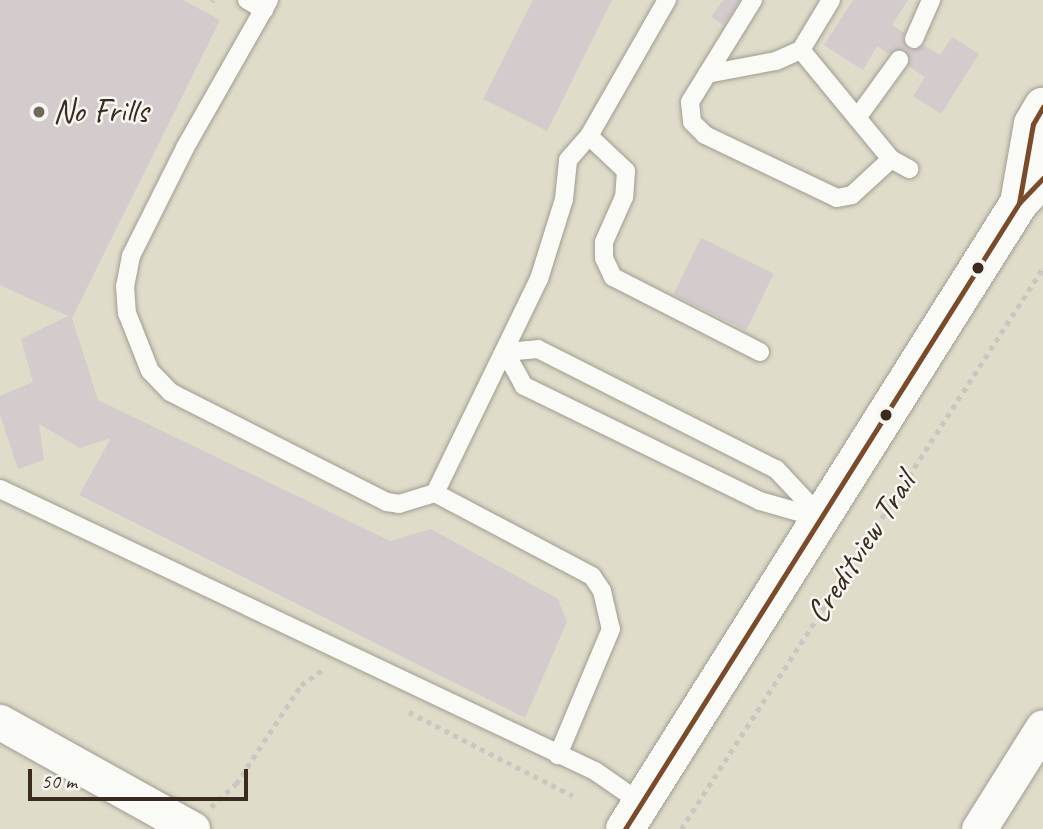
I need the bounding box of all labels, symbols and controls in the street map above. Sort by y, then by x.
place label: No Frills [53,92,148,132]
marker: No Frills [31,104,47,120]
unlabelled marker [971,261,985,275]
unlabelled marker [879,408,893,422]
street label: Creditview Trail [798,465,924,631]
scale bar [32,756,252,800]
text: 50 m [41,768,77,794]

